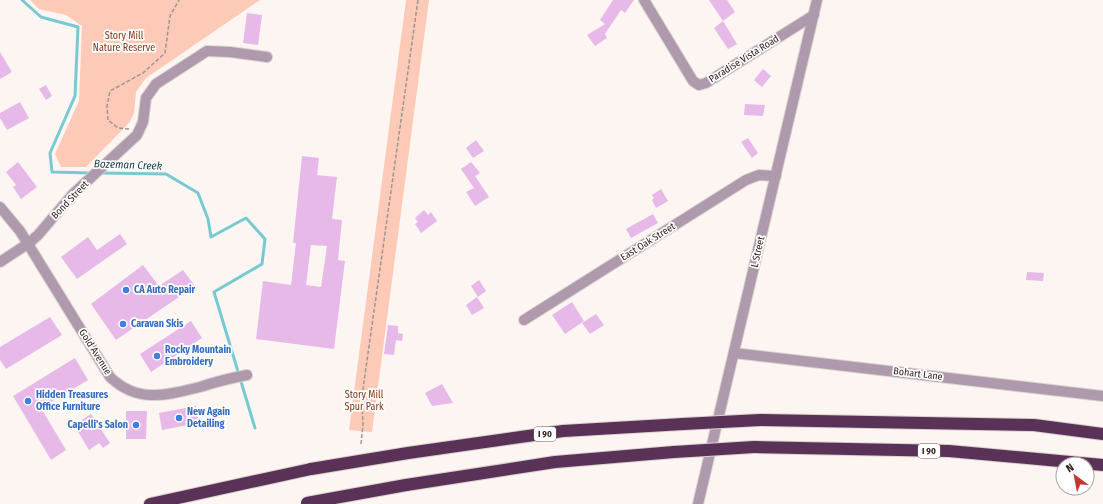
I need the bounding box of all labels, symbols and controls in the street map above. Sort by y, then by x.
park label: Story Mill Nature Reserve [93,30,155,54]
street label: Paradise Vista Road [707,33,781,85]
water label: Bozeman Creek [94,157,163,173]
street label: Bond Street [49,178,92,222]
street label: East Oak Street [619,220,678,264]
street label: L Street [749,235,768,269]
place label: CA Auto Repair [134,284,196,296]
marker: CA Auto Repair [121,285,131,295]
place label: Caravan Skis [131,318,184,330]
marker: Caravan Skis [118,319,128,329]
street label: Gold Avenue [76,327,114,377]
place label: Rocky Mountain Embroidery [165,344,231,368]
marker: Rocky Mountain Embroidery [152,351,162,361]
street label: Bohart Lane [893,365,943,383]
place label: Hidden Treasures Office Furniture [36,389,109,413]
park label: Story Mill Spur Park [344,389,384,413]
marker: Hidden Treasures Office Furniture [23,396,33,406]
place label: New Again Detailing [187,406,230,430]
marker: New Again Detailing [174,413,184,423]
place label: Capelli's Salon [67,419,128,431]
marker: Capelli's Salon [131,420,141,430]
road number: I 90 [534,427,556,441]
road number: I 90 [918,444,940,458]
north arrow [1055,456,1095,496]
text: N [1064,461,1076,475]

